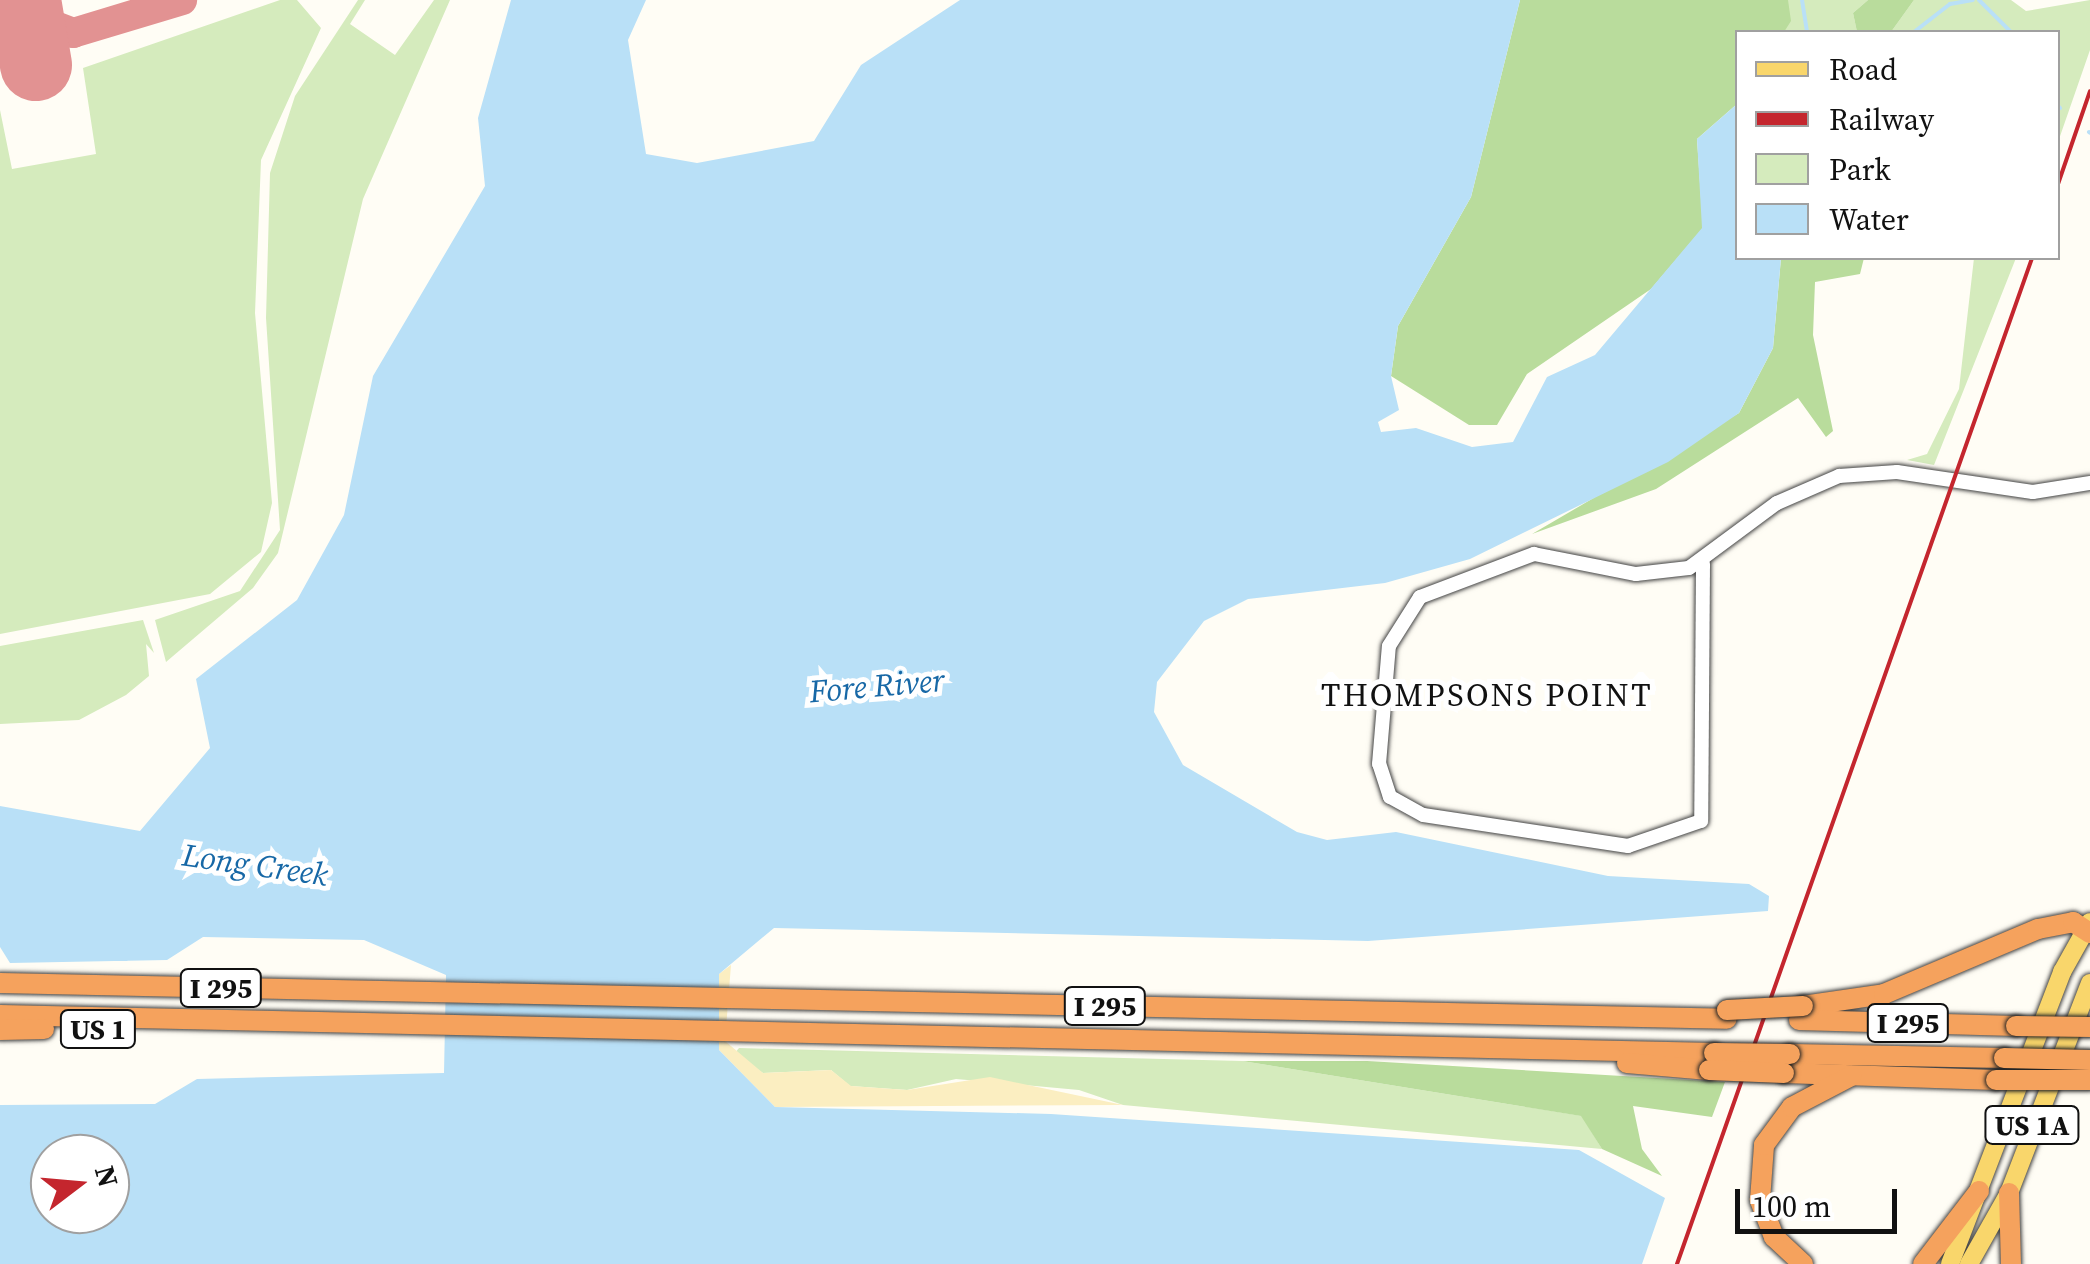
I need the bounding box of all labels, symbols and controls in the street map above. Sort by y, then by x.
legend [1735,30,2060,260]
text: Road [1829,49,1897,90]
text: Railway [1829,99,1934,140]
text: Park [1829,149,1891,190]
text: Water [1829,199,1909,240]
water label: Fore River [808,661,946,711]
district label: THOMPSONS POINT [1321,676,1653,714]
water label: Long Creek [180,836,330,894]
road number: I 295 [178,965,264,1011]
road number: I 295 [1062,983,1148,1029]
road number: I 295 [1866,1000,1950,1046]
road number: US 1 [58,1006,138,1052]
road number: US 1A [1982,1102,2082,1148]
north arrow [30,1134,130,1234]
text: N [86,1161,128,1191]
scale bar [1740,1169,1902,1231]
text: 100 m [1752,1186,1831,1227]

